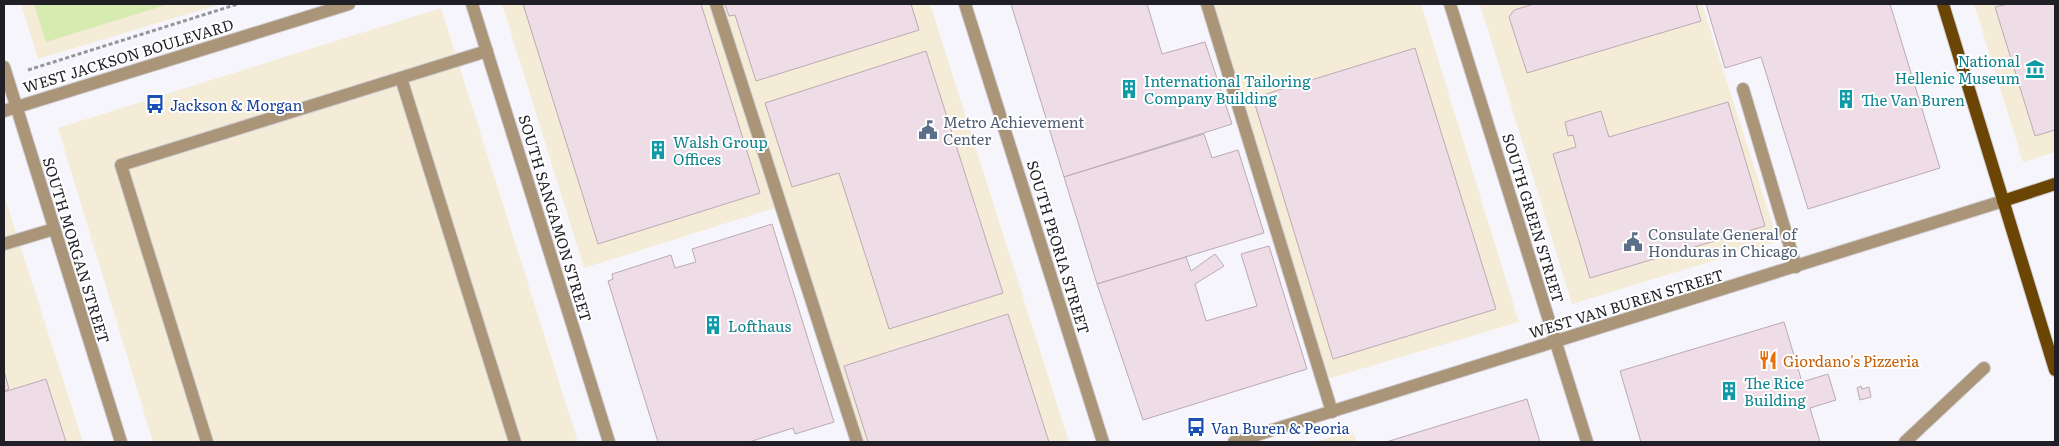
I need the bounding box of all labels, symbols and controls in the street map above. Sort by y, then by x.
street label: WEST JACKSON BOULEVARD [20,12,236,98]
place label: National Hellenic Museum [1895,49,2020,89]
museum icon: National Hellenic Museum [2024,58,2046,80]
place label: International Tailoring Company Building [1144,69,1311,109]
building icon: International Tailoring Company Building [1118,78,1140,100]
building icon: The Van Buren [1835,88,1857,110]
place label: The Van Buren [1861,88,1965,111]
bus stop icon: Jackson & Morgan [144,93,166,115]
place label: Jackson & Morgan [170,93,302,116]
place label: Metro Achievement Center [943,110,1084,150]
street label: SOUTH SANGAMON STREET [513,112,599,324]
public building icon: Metro Achievement Center [917,119,939,141]
place label: Walsh Group Offices [673,130,768,170]
street label: SOUTH GREEN STREET [1497,130,1571,306]
building icon: Walsh Group Offices [647,139,669,161]
street label: SOUTH MORGAN STREET [38,154,116,346]
street label: SOUTH PEORIA STREET [1022,157,1096,337]
place label: Consulate General of Honduras in Chicago [1648,222,1798,262]
public building icon: Consulate General of Honduras in Chicago [1622,231,1644,253]
street label: WEST VAN BUREN STREET [1526,262,1726,344]
building icon: Lofthaus [702,314,724,336]
place label: Lofthaus [728,314,792,337]
restaurant icon: Giordano's Pizzeria [1757,349,1779,371]
place label: Giordano's Pizzeria [1783,349,1920,372]
place label: The Rice Building [1744,371,1806,411]
building icon: The Rice Building [1718,380,1740,402]
bus stop icon: Van Buren & Peoria [1185,416,1207,438]
place label: Van Buren & Peoria [1211,416,1351,439]

